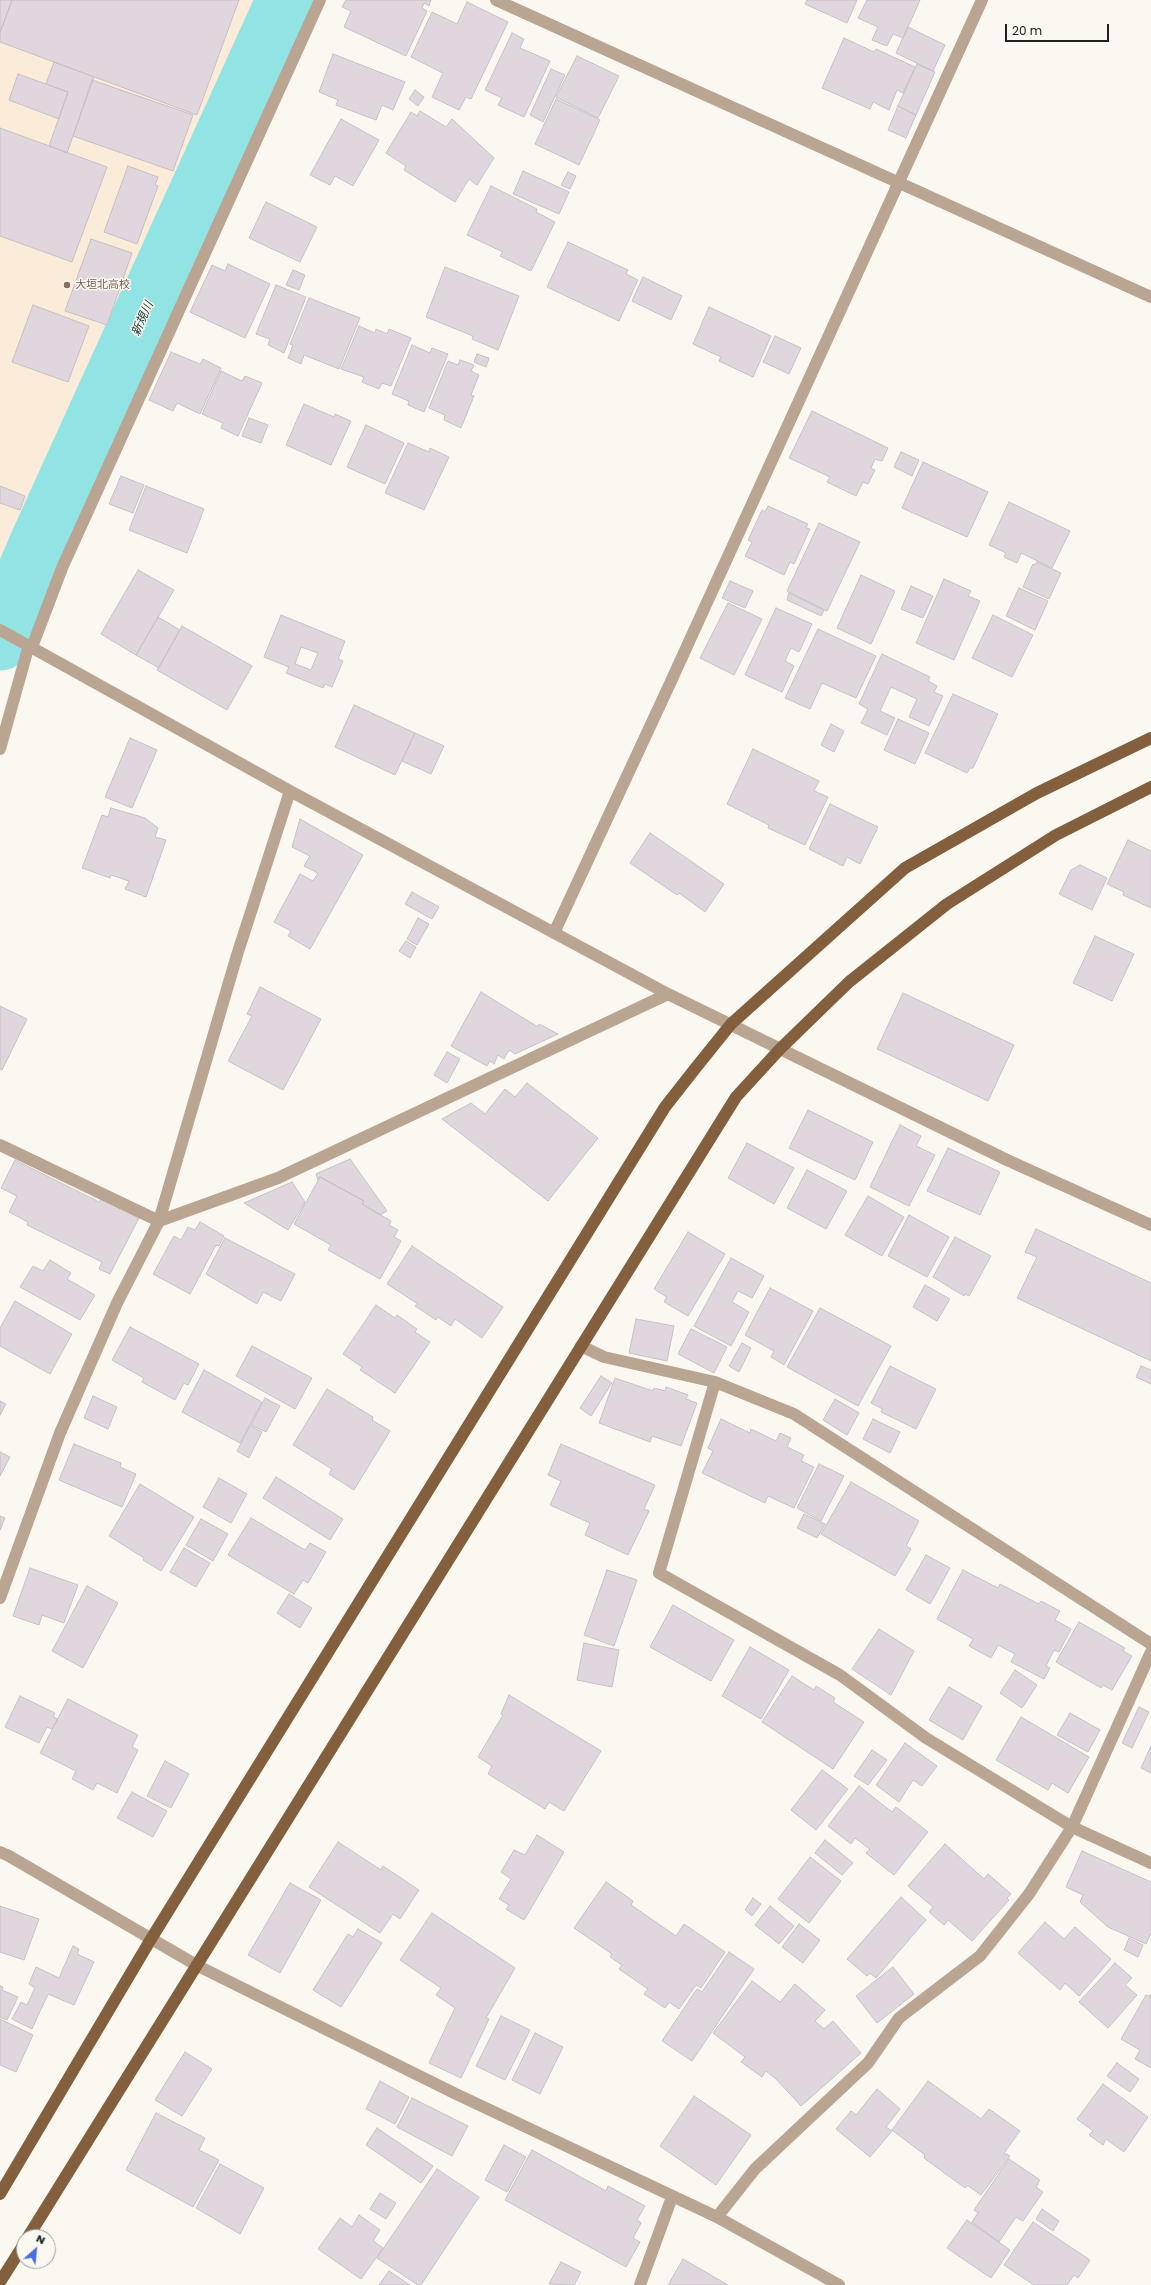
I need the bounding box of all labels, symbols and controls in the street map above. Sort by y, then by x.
scale bar [1007,16,1111,42]
text: 20 m [1012,22,1042,39]
place label: 大垣北高校 [75,278,130,292]
marker: 大垣北高校 [62,280,72,290]
water label: 新規川 [129,300,157,338]
north arrow [16,2229,56,2269]
text: N [34,2230,48,2248]

